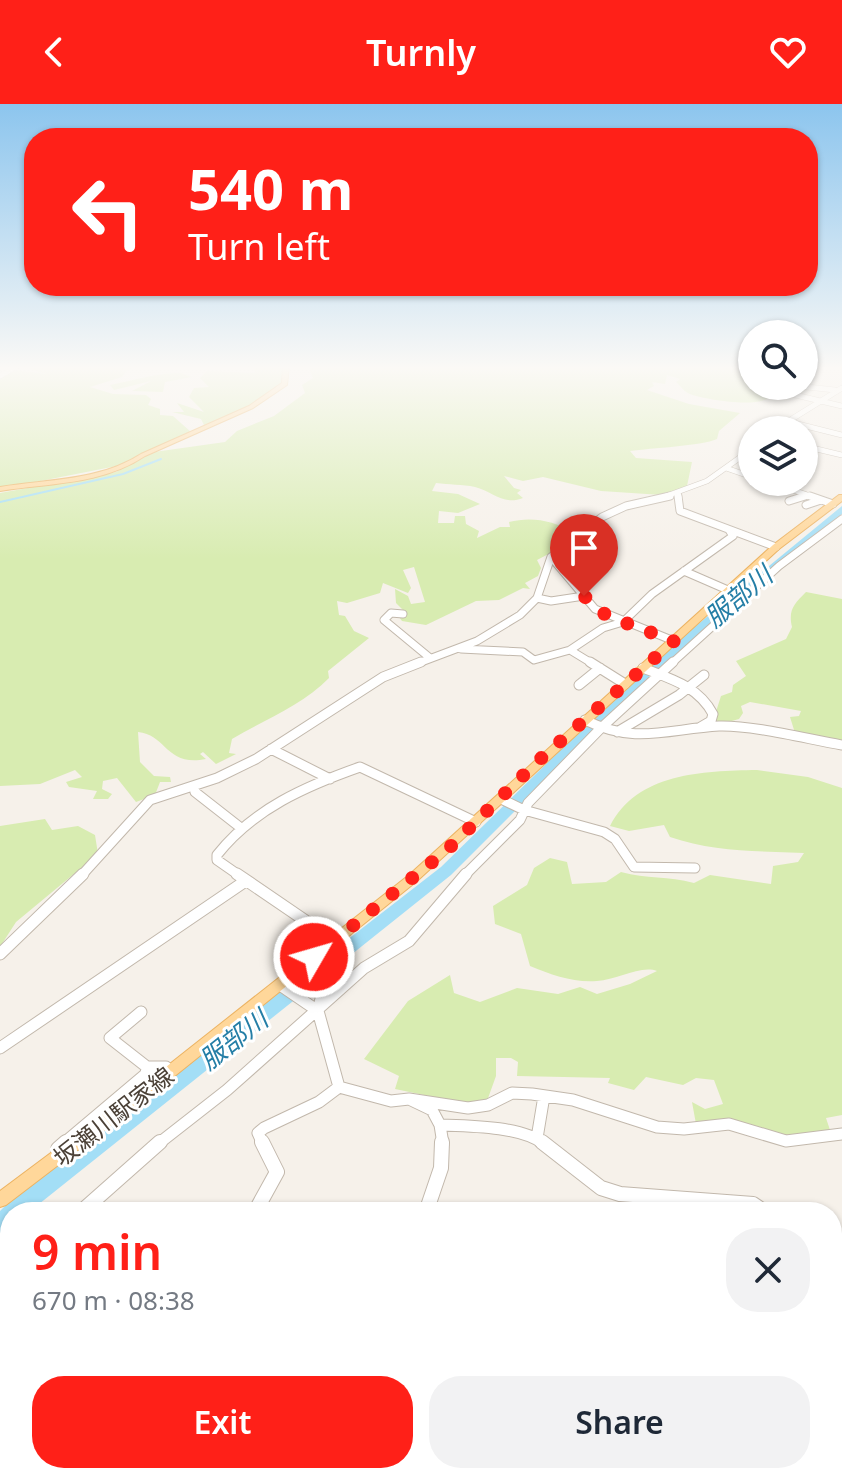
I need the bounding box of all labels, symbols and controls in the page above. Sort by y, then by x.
text: Turnly [366,28,476,77]
icon: back [32,30,76,74]
icon: heart [766,30,810,74]
text: 540 m [188,150,353,226]
icon: left [56,160,160,264]
text: Turn left [188,222,330,271]
map controls [738,320,818,496]
button: search [738,320,818,400]
button: layers [738,416,818,496]
pin [550,514,618,596]
icon: arrive [562,526,606,570]
water label: 服部川 [697,555,782,635]
position arrow [272,915,356,999]
water label: 服部川 [191,999,277,1077]
street label: 坂瀬川駅家線 [46,1059,180,1173]
text: 9 min [32,1219,162,1284]
button: close [726,1228,810,1312]
text: 670 m · 08:38 [32,1282,195,1318]
button: Exit [32,1376,413,1468]
button: Share [429,1376,810,1468]

